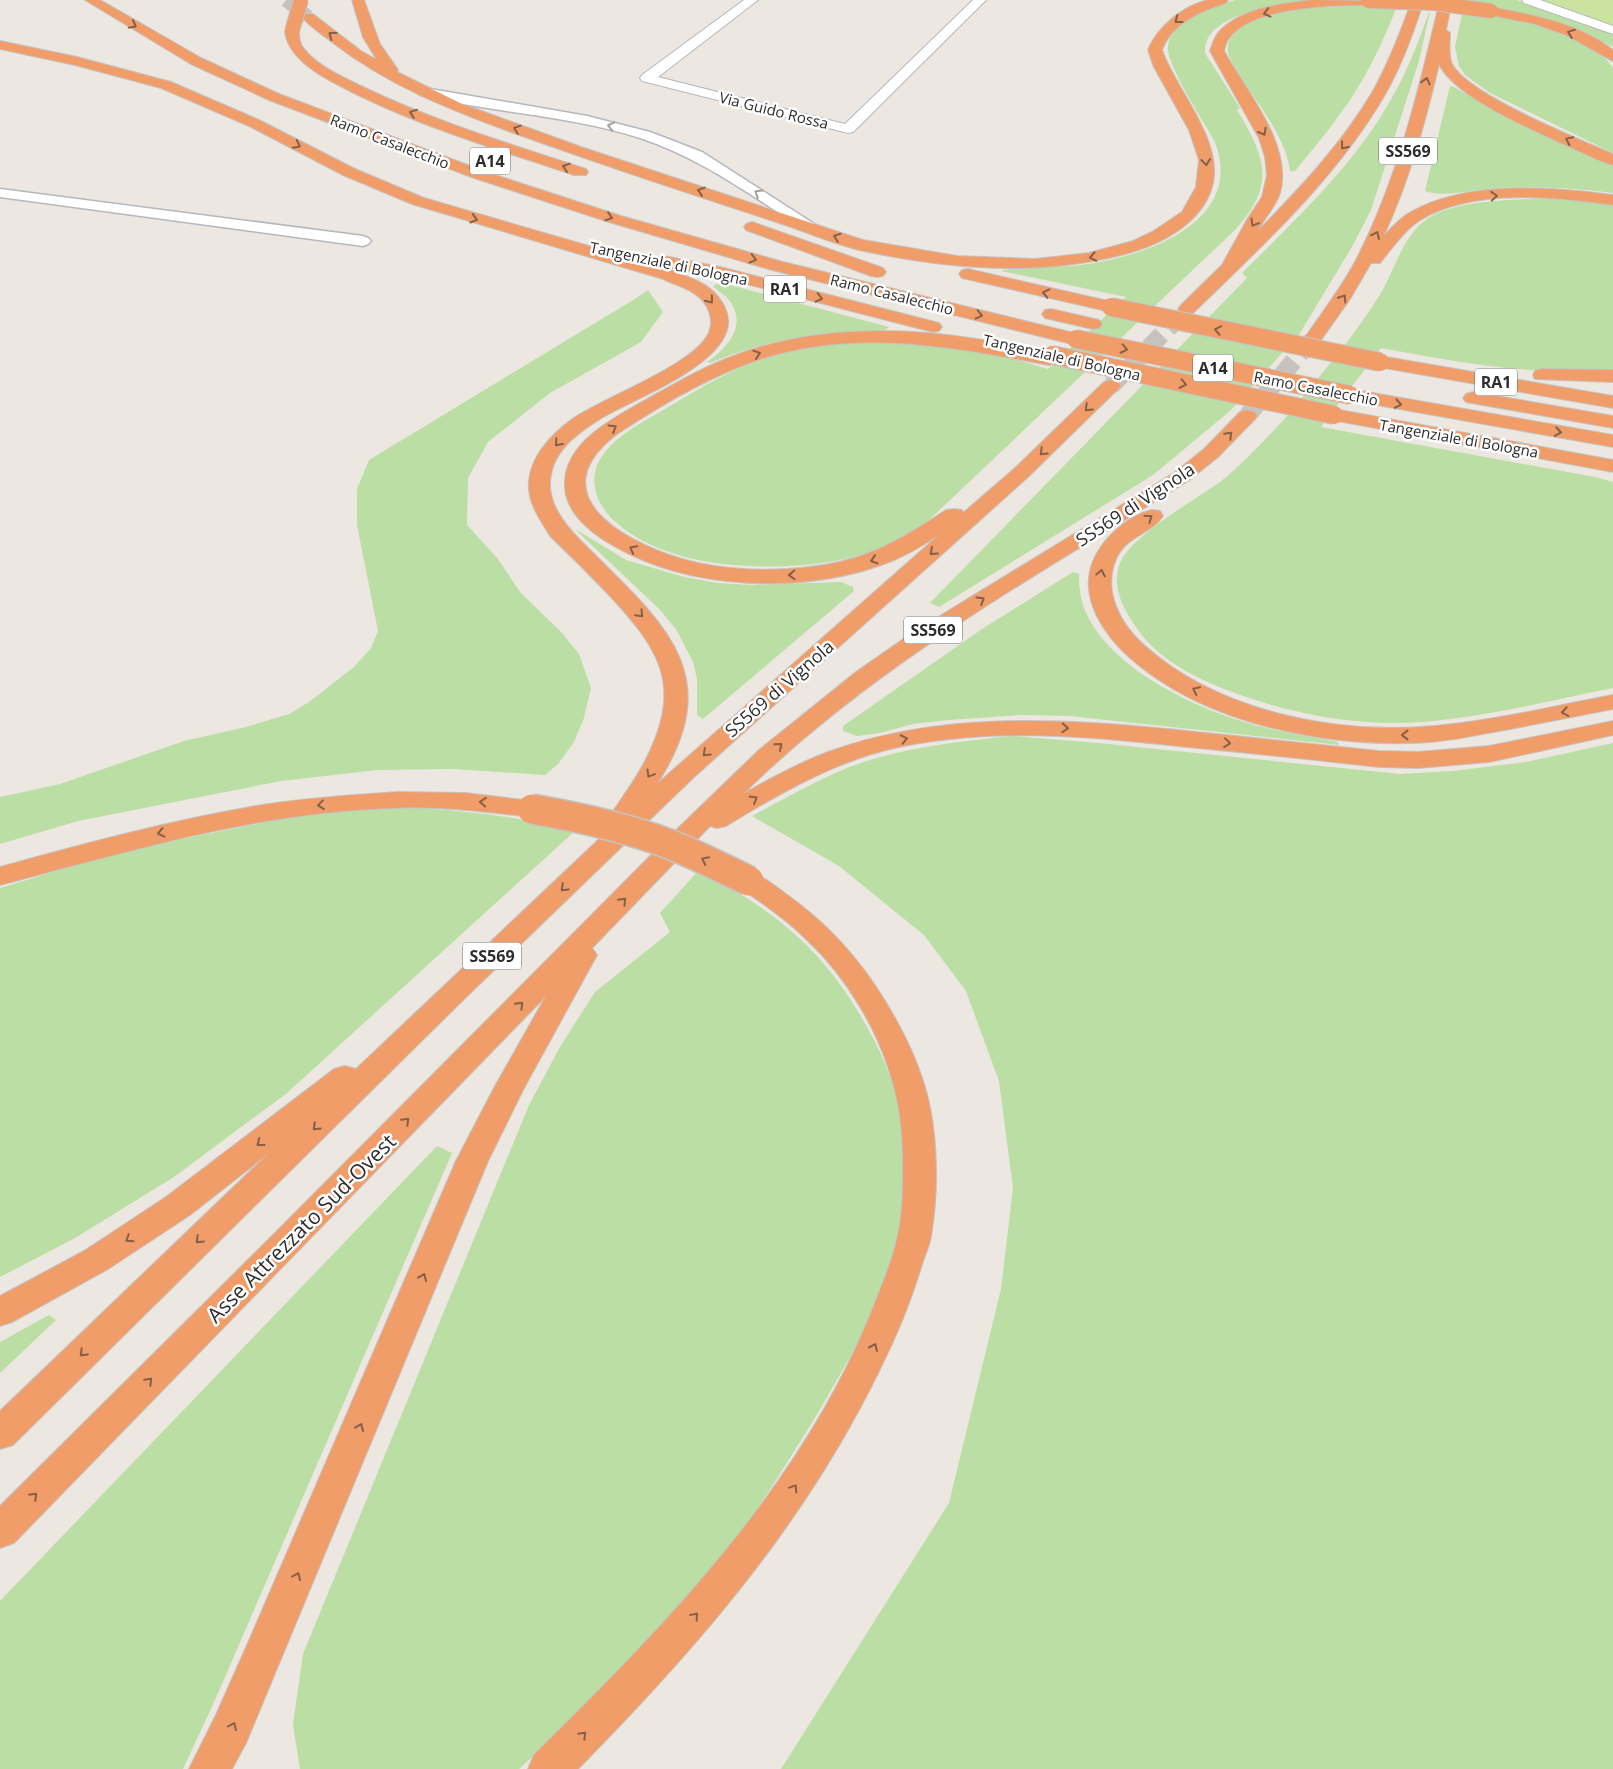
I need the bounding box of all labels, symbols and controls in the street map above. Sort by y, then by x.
one-way arrow [1264,7,1272,17]
one-way arrow [1175,15,1184,23]
one-way arrow [127,18,136,28]
one-way arrow [1567,28,1576,39]
one-way arrow [329,33,338,41]
one-way arrow [1420,77,1431,86]
street label: Via Guido Rossa [717,87,831,133]
street label: Ramo Casalecchio [327,109,453,173]
one-way arrow [409,109,418,119]
one-way arrow [606,121,615,132]
one-way arrow [513,125,522,135]
one-way arrow [1257,126,1267,135]
one-way arrow [1565,135,1574,146]
road number: SS569 [1379,138,1437,164]
one-way arrow [292,139,301,150]
one-way arrow [1341,140,1349,149]
road number: A14 [470,148,510,175]
one-way arrow [1200,158,1211,166]
one-way arrow [562,163,571,173]
one-way arrow [697,187,706,197]
one-way arrow [754,190,763,200]
one-way arrow [1490,190,1498,201]
one-way arrow [605,212,613,222]
one-way arrow [470,213,478,223]
one-way arrow [1250,217,1260,226]
one-way arrow [1369,231,1380,240]
one-way arrow [833,233,841,243]
street label: Tangenziale di Bologna [588,236,750,290]
one-way arrow [1089,251,1098,261]
one-way arrow [749,253,758,264]
street label: Ramo Casalecchio [828,269,956,319]
road number: RA1 [764,276,806,302]
one-way arrow [1041,288,1050,298]
one-way arrow [815,292,824,303]
one-way arrow [705,294,713,303]
one-way arrow [1337,294,1346,304]
one-way arrow [974,309,983,320]
one-way arrow [1214,326,1222,336]
street label: Tangenziale di Bologna [981,329,1143,385]
one-way arrow [1120,343,1129,354]
one-way arrow [752,350,761,360]
road number: A14 [1193,354,1233,382]
street label: Ramo Casalecchio [1252,366,1380,410]
road number: RA1 [1475,368,1517,396]
one-way arrow [1179,378,1187,389]
one-way arrow [1393,398,1402,408]
one-way arrow [1085,402,1094,411]
street label: Tangenziale di Bologna [1378,414,1540,462]
one-way arrow [607,424,616,434]
one-way arrow [1554,426,1562,437]
one-way arrow [1223,432,1232,441]
one-way arrow [555,437,564,446]
one-way arrow [1040,446,1049,455]
street label: SS569 di Vignola [1071,457,1199,551]
one-way arrow [1143,515,1153,524]
one-way arrow [629,545,638,555]
one-way arrow [929,547,938,556]
one-way arrow [870,555,879,565]
one-way arrow [1096,569,1106,578]
one-way arrow [788,570,796,580]
one-way arrow [976,596,985,606]
one-way arrow [634,609,643,618]
road number: SS569 [904,616,962,644]
street label: SS569 di Vignola [719,634,839,742]
one-way arrow [1193,687,1202,697]
one-way arrow [1561,707,1570,717]
one-way arrow [1062,722,1070,733]
one-way arrow [1400,730,1408,740]
one-way arrow [899,734,908,745]
one-way arrow [1223,737,1231,748]
one-way arrow [773,743,782,752]
one-way arrow [703,747,712,756]
one-way arrow [646,768,656,777]
one-way arrow [748,795,757,805]
one-way arrow [479,797,487,808]
one-way arrow [317,799,325,810]
one-way arrow [157,827,166,838]
one-way arrow [701,856,710,866]
one-way arrow [560,882,569,891]
one-way arrow [617,898,626,907]
road number: SS569 [463,942,521,969]
one-way arrow [514,1002,523,1011]
one-way arrow [400,1118,409,1127]
one-way arrow [312,1121,321,1130]
street label: Asse Attrezzato Sud-Ovest [201,1128,401,1328]
one-way arrow [257,1137,266,1145]
one-way arrow [125,1232,134,1242]
one-way arrow [196,1234,205,1243]
one-way arrow [417,1273,428,1282]
one-way arrow [867,1343,878,1352]
one-way arrow [79,1348,88,1357]
one-way arrow [143,1378,152,1387]
one-way arrow [354,1423,364,1432]
one-way arrow [787,1484,797,1493]
one-way arrow [29,1493,38,1502]
one-way arrow [290,1572,301,1581]
one-way arrow [689,1613,698,1622]
one-way arrow [226,1722,237,1731]
one-way arrow [577,1731,586,1740]

